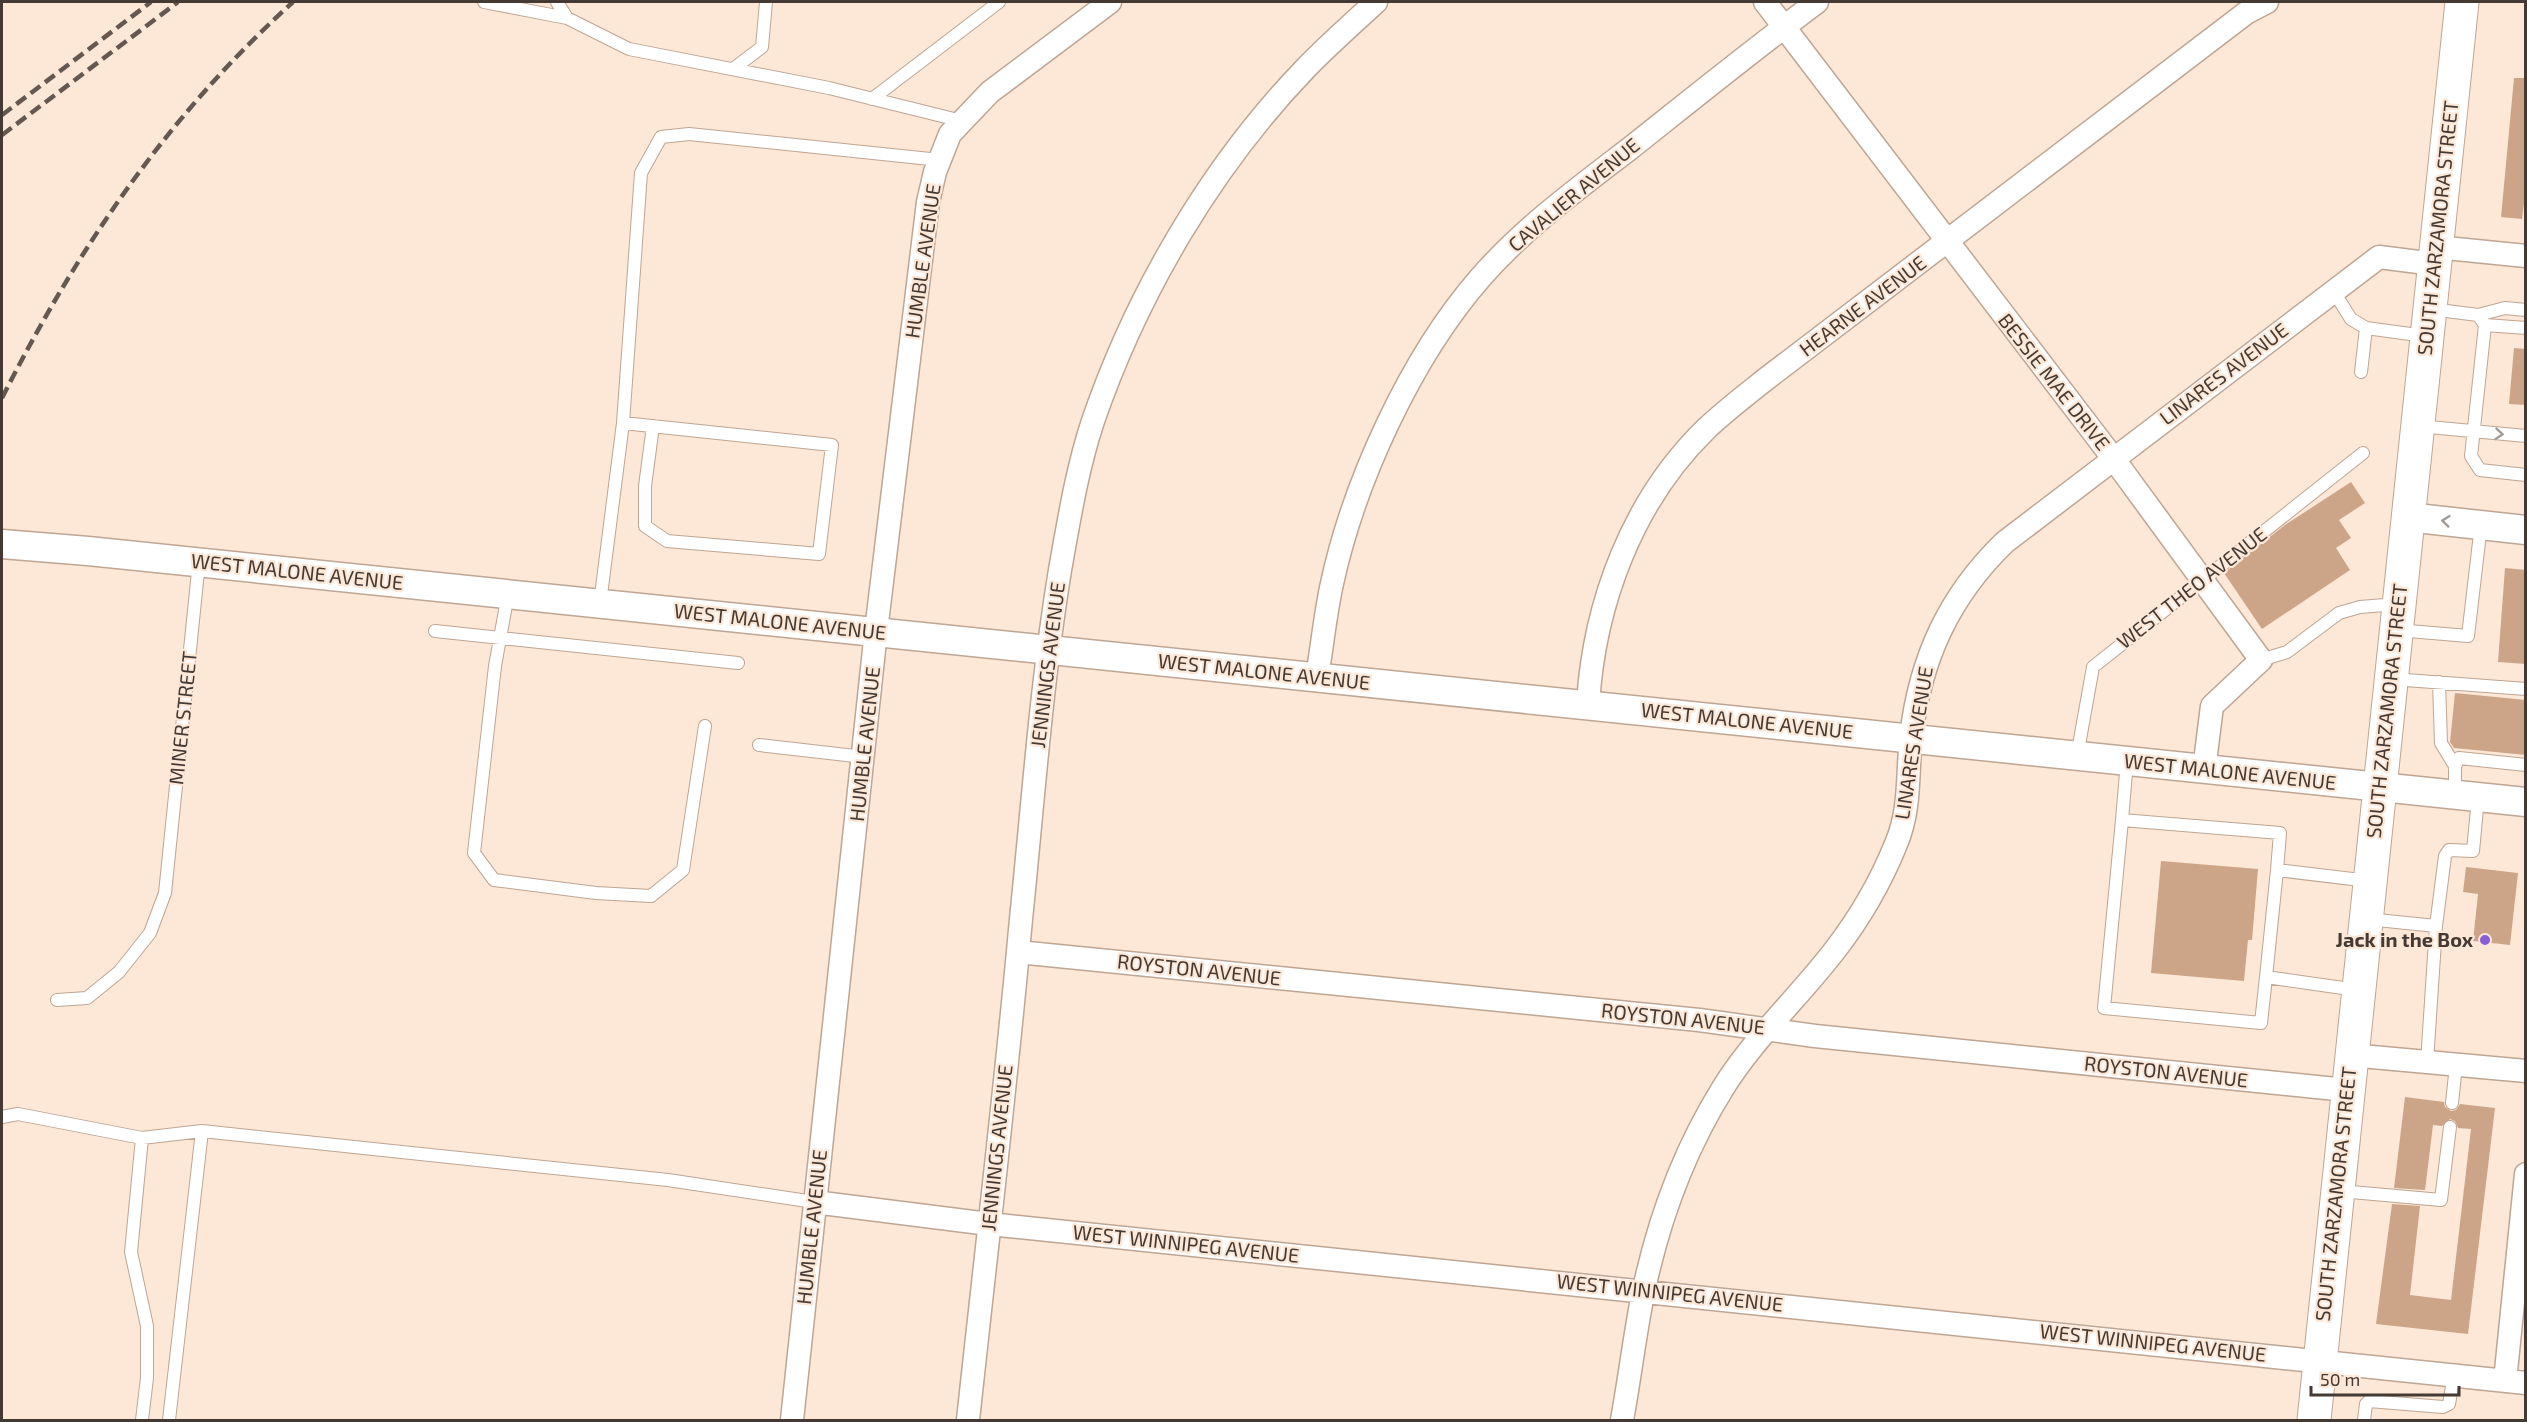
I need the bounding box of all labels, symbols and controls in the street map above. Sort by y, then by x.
street label: SOUTH ZARZAMORA STREET [2412,99,2462,357]
street label: CAVALIER AVENUE [1503,132,1644,256]
street label: HUMBLE AVENUE [899,182,945,340]
street label: HEARNE AVENUE [1794,250,1930,361]
street label: BESSIE MAE DRIVE [1994,308,2116,455]
street label: LINARES AVENUE [2154,317,2292,429]
one-way arrow [2495,427,2504,440]
one-way arrow [2442,516,2451,528]
street label: WEST THEO AVENUE [2112,521,2271,653]
street label: WEST MALONE AVENUE [190,548,404,594]
street label: JENNINGS AVENUE [1025,581,1069,749]
street label: SOUTH ZARZAMORA STREET [2361,582,2411,840]
street label: WEST MALONE AVENUE [673,598,887,644]
street label: WEST MALONE AVENUE [1157,648,1371,694]
street label: MINER STREET [163,650,201,786]
street label: HUMBLE AVENUE [844,665,884,823]
street label: LINARES AVENUE [1889,665,1937,821]
street label: WEST MALONE AVENUE [1640,697,1854,743]
street label: WEST MALONE AVENUE [2123,748,2337,794]
place label: Jack in the Box [2336,927,2474,951]
marker: Jack in the Box [2478,933,2492,947]
street label: ROYSTON AVENUE [1116,948,1282,990]
street label: ROYSTON AVENUE [1600,997,1766,1039]
street label: ROYSTON AVENUE [2083,1050,2249,1092]
street label: JENNINGS AVENUE [975,1064,1017,1232]
street label: SOUTH ZARZAMORA STREET [2310,1065,2360,1323]
street label: HUMBLE AVENUE [791,1148,831,1306]
street label: WEST WINNIPEG AVENUE [1072,1219,1301,1267]
street label: WEST WINNIPEG AVENUE [1556,1268,1785,1316]
street label: WEST WINNIPEG AVENUE [2039,1318,2268,1366]
scale bar [2311,1359,2460,1397]
text: 50 m [2320,1368,2360,1390]

